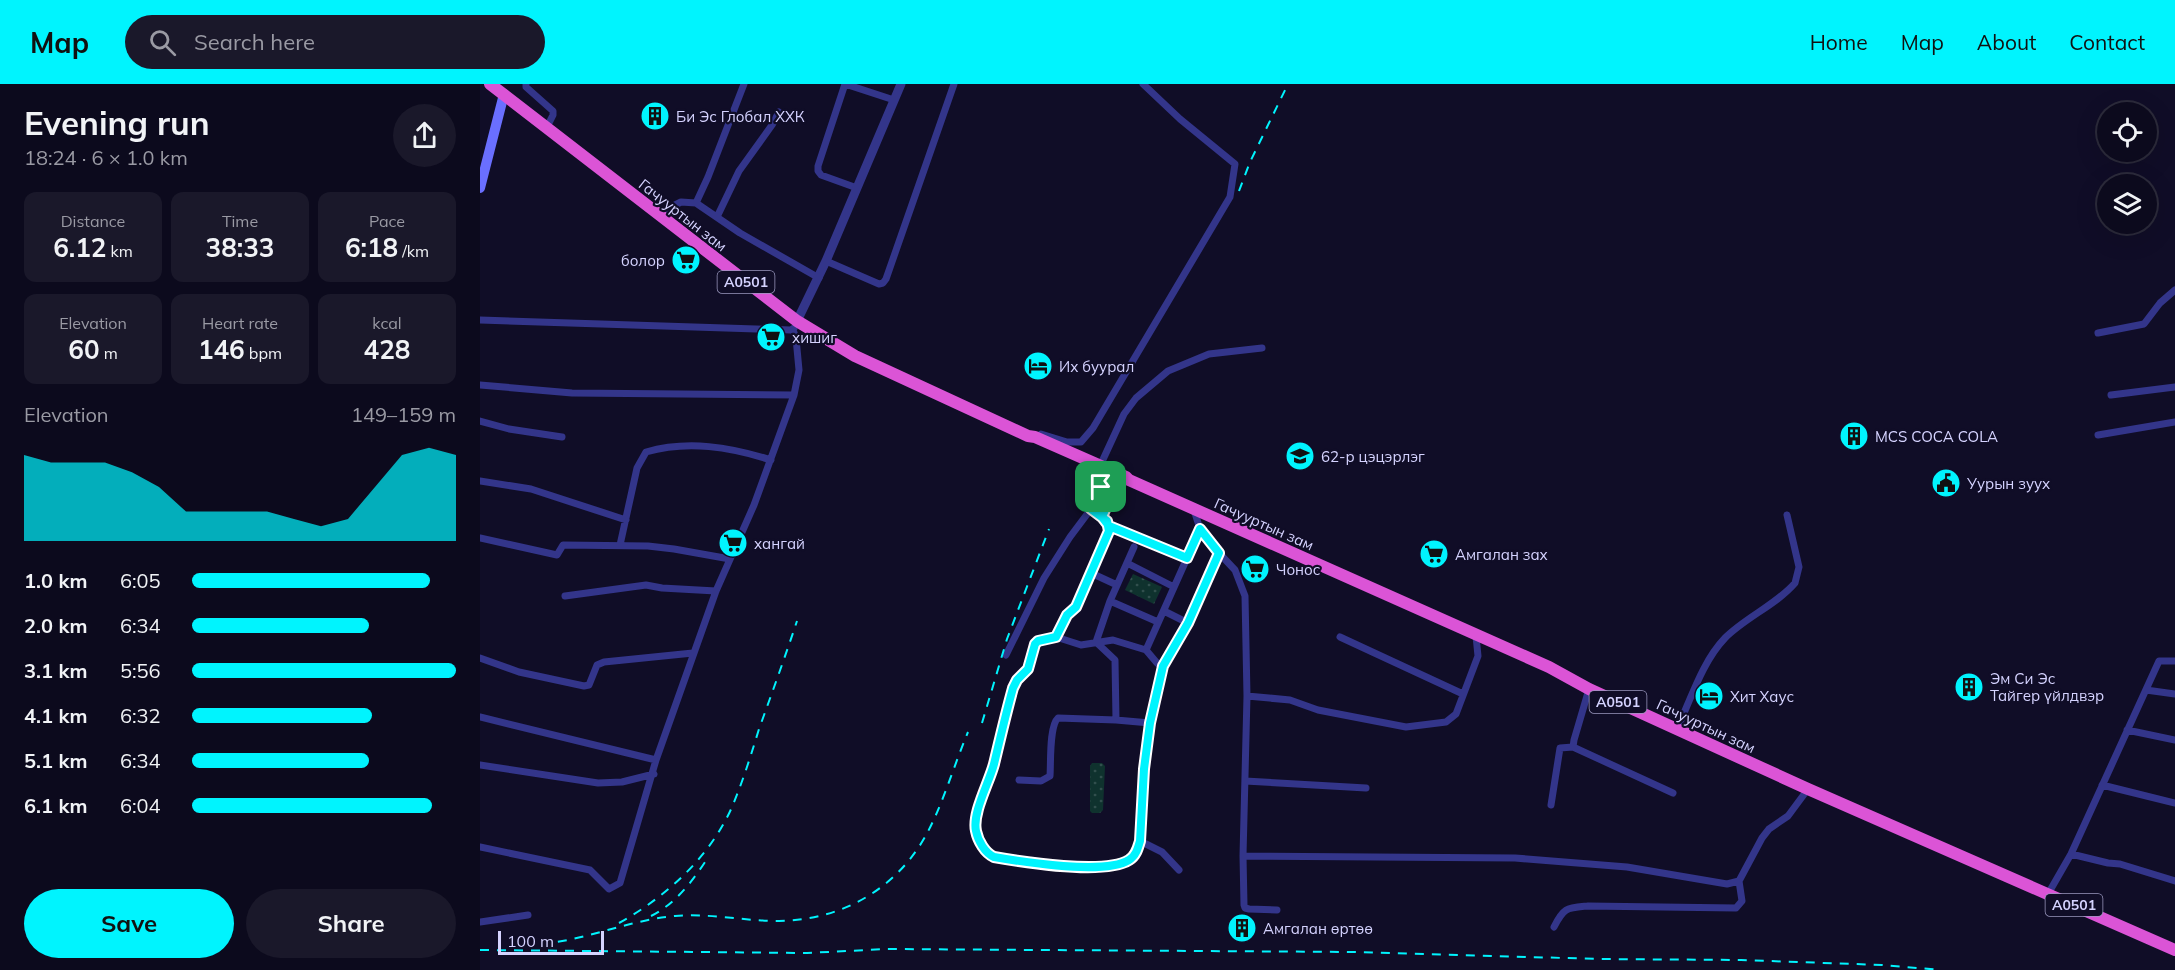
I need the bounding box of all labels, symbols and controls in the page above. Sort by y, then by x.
search box [125,15,545,69]
text: Map [30,25,89,60]
icon: search [146,26,179,59]
text: Search here [194,28,315,56]
text: Home [1810,29,1868,55]
text: Map [1901,29,1944,55]
text: About [1977,29,2036,55]
text: Contact [2069,29,2145,55]
building icon: Би Эс Глобал ХХК [639,100,671,132]
text: Evening run [24,102,210,143]
map controls [2097,102,2157,234]
button: locate [2097,102,2157,162]
button: share [393,104,456,167]
place label: Би Эс Глобал ХХК [676,107,805,126]
text: 18:24 · 6 × 1.0 km [24,145,188,170]
button: layers [2097,174,2157,234]
street label: Гачууртын зам [635,175,731,255]
text: Distance [61,211,125,231]
text: Time [222,211,258,231]
text: Pace [369,211,405,231]
text: 6.12 [53,231,106,264]
text: 38:33 [206,231,274,264]
text: 6:18 [345,231,398,264]
text: km [106,241,133,261]
text: /km [398,241,429,261]
supermarket icon: болор [670,244,702,276]
place label: болор [621,251,665,270]
road number: A0501 [718,271,774,293]
text: Elevation [59,313,127,333]
text: Heart rate [202,313,278,333]
text: kcal [372,313,402,333]
supermarket icon: хишиг [755,321,787,353]
place label: хишиг [792,328,837,347]
text: 60 [68,333,99,366]
text: 146 [198,333,245,366]
text: 428 [364,333,410,366]
text: m [99,343,118,363]
text: bpm [245,343,282,363]
hotel icon: Их буурал [1022,350,1054,382]
place label: Их буурал [1059,357,1134,376]
text: Elevation [24,402,109,427]
text: 149–159 m [351,402,456,427]
building icon: MCS COCA COLA [1838,420,1870,452]
place label: MCS COCA COLA [1875,427,1998,446]
school or university icon: 62-р цэцэрлэг [1284,440,1316,472]
place label: 62-р цэцэрлэг [1321,447,1425,466]
pin [1075,461,1126,512]
public building icon: Уурын зуух [1930,467,1962,499]
icon: arrive [1084,470,1117,503]
place label: Уурын зуух [1966,474,2050,493]
street label: Гачууртын зам [1211,494,1317,554]
supermarket icon: хангай [717,527,749,559]
place label: хангай [754,534,805,553]
supermarket icon: Амгалан зах [1418,538,1450,570]
place label: Амгалан зах [1455,545,1548,564]
supermarket icon: Чонос [1239,553,1271,585]
place label: Чонос [1276,560,1320,579]
text: 1.0 km [24,568,87,593]
text: 6:05 [120,568,161,593]
text: 2.0 km [24,613,87,638]
text: 6:34 [120,613,161,638]
text: 3.1 km [24,658,87,683]
text: 5:56 [120,658,161,683]
place label: Эм Си Эс Тайгер үйлдвэр [1990,669,2104,705]
building icon: Эм Си Эс Тайгер үйлдвэр [1953,671,1985,703]
hotel icon: Хит Хаус [1693,680,1725,712]
place label: Хит Хаус [1730,687,1794,706]
road number: A0501 [1590,691,1646,713]
street label: Гачууртын зам [1653,695,1759,757]
text: 4.1 km [24,703,87,728]
text: 6:32 [120,703,161,728]
text: 5.1 km [24,748,87,773]
text: 6:34 [120,748,161,773]
text: 6.1 km [24,793,87,818]
text: 6:04 [120,793,161,818]
button: Save [24,889,234,958]
button: Share [246,889,456,958]
road number: A0501 [2046,894,2102,916]
building icon: Амгалан өртөө [1226,912,1258,944]
place label: Амгалан өртөө [1263,919,1373,938]
scale bar [498,928,604,956]
text: 100 m [507,931,554,951]

